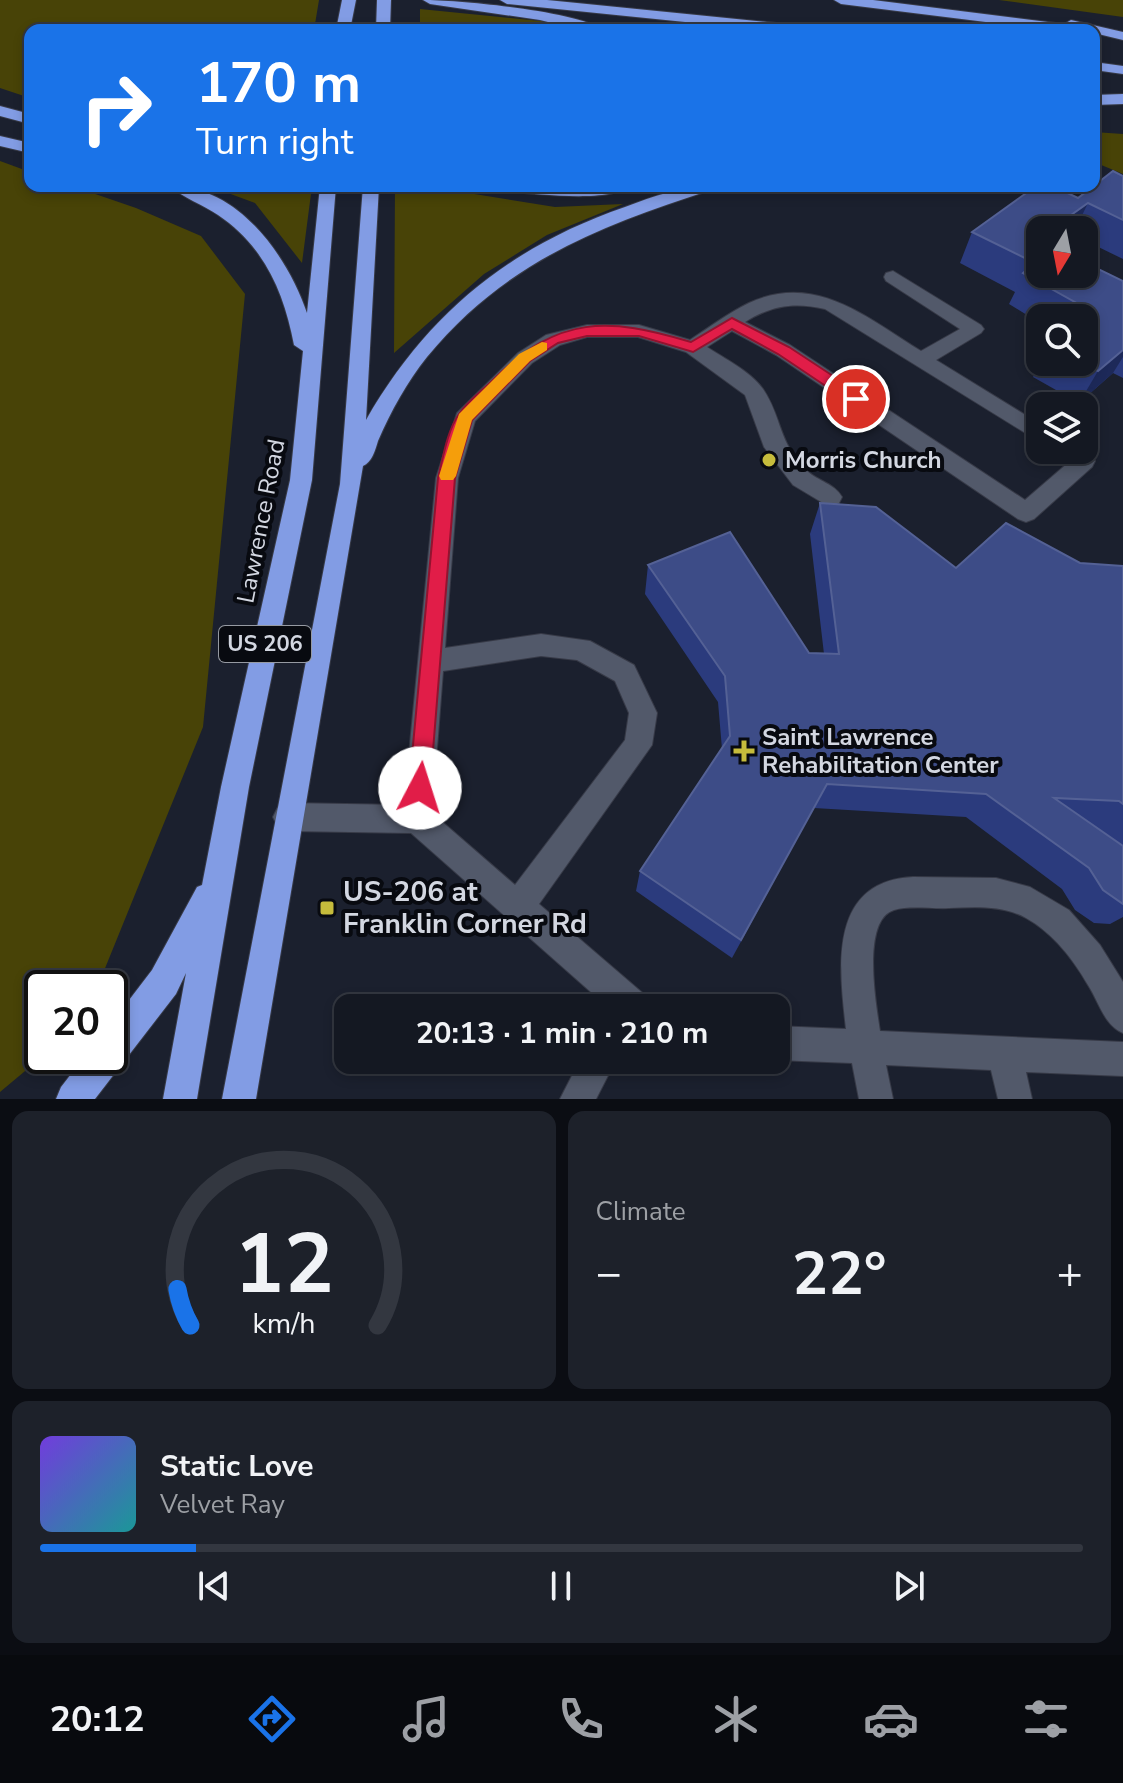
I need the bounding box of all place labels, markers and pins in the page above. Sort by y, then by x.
pin [822,365,890,433]
place label: Morris Church [785,444,942,476]
marker: Morris Church [760,451,778,469]
place label: Saint Lawrence Rehabilitation Center [762,721,999,781]
marker: Saint Lawrence Rehabilitation Center [733,740,755,762]
place label: US-206 at Franklin Corner Rd [343,873,587,943]
marker: US-206 at Franklin Corner Rd [318,899,336,917]

